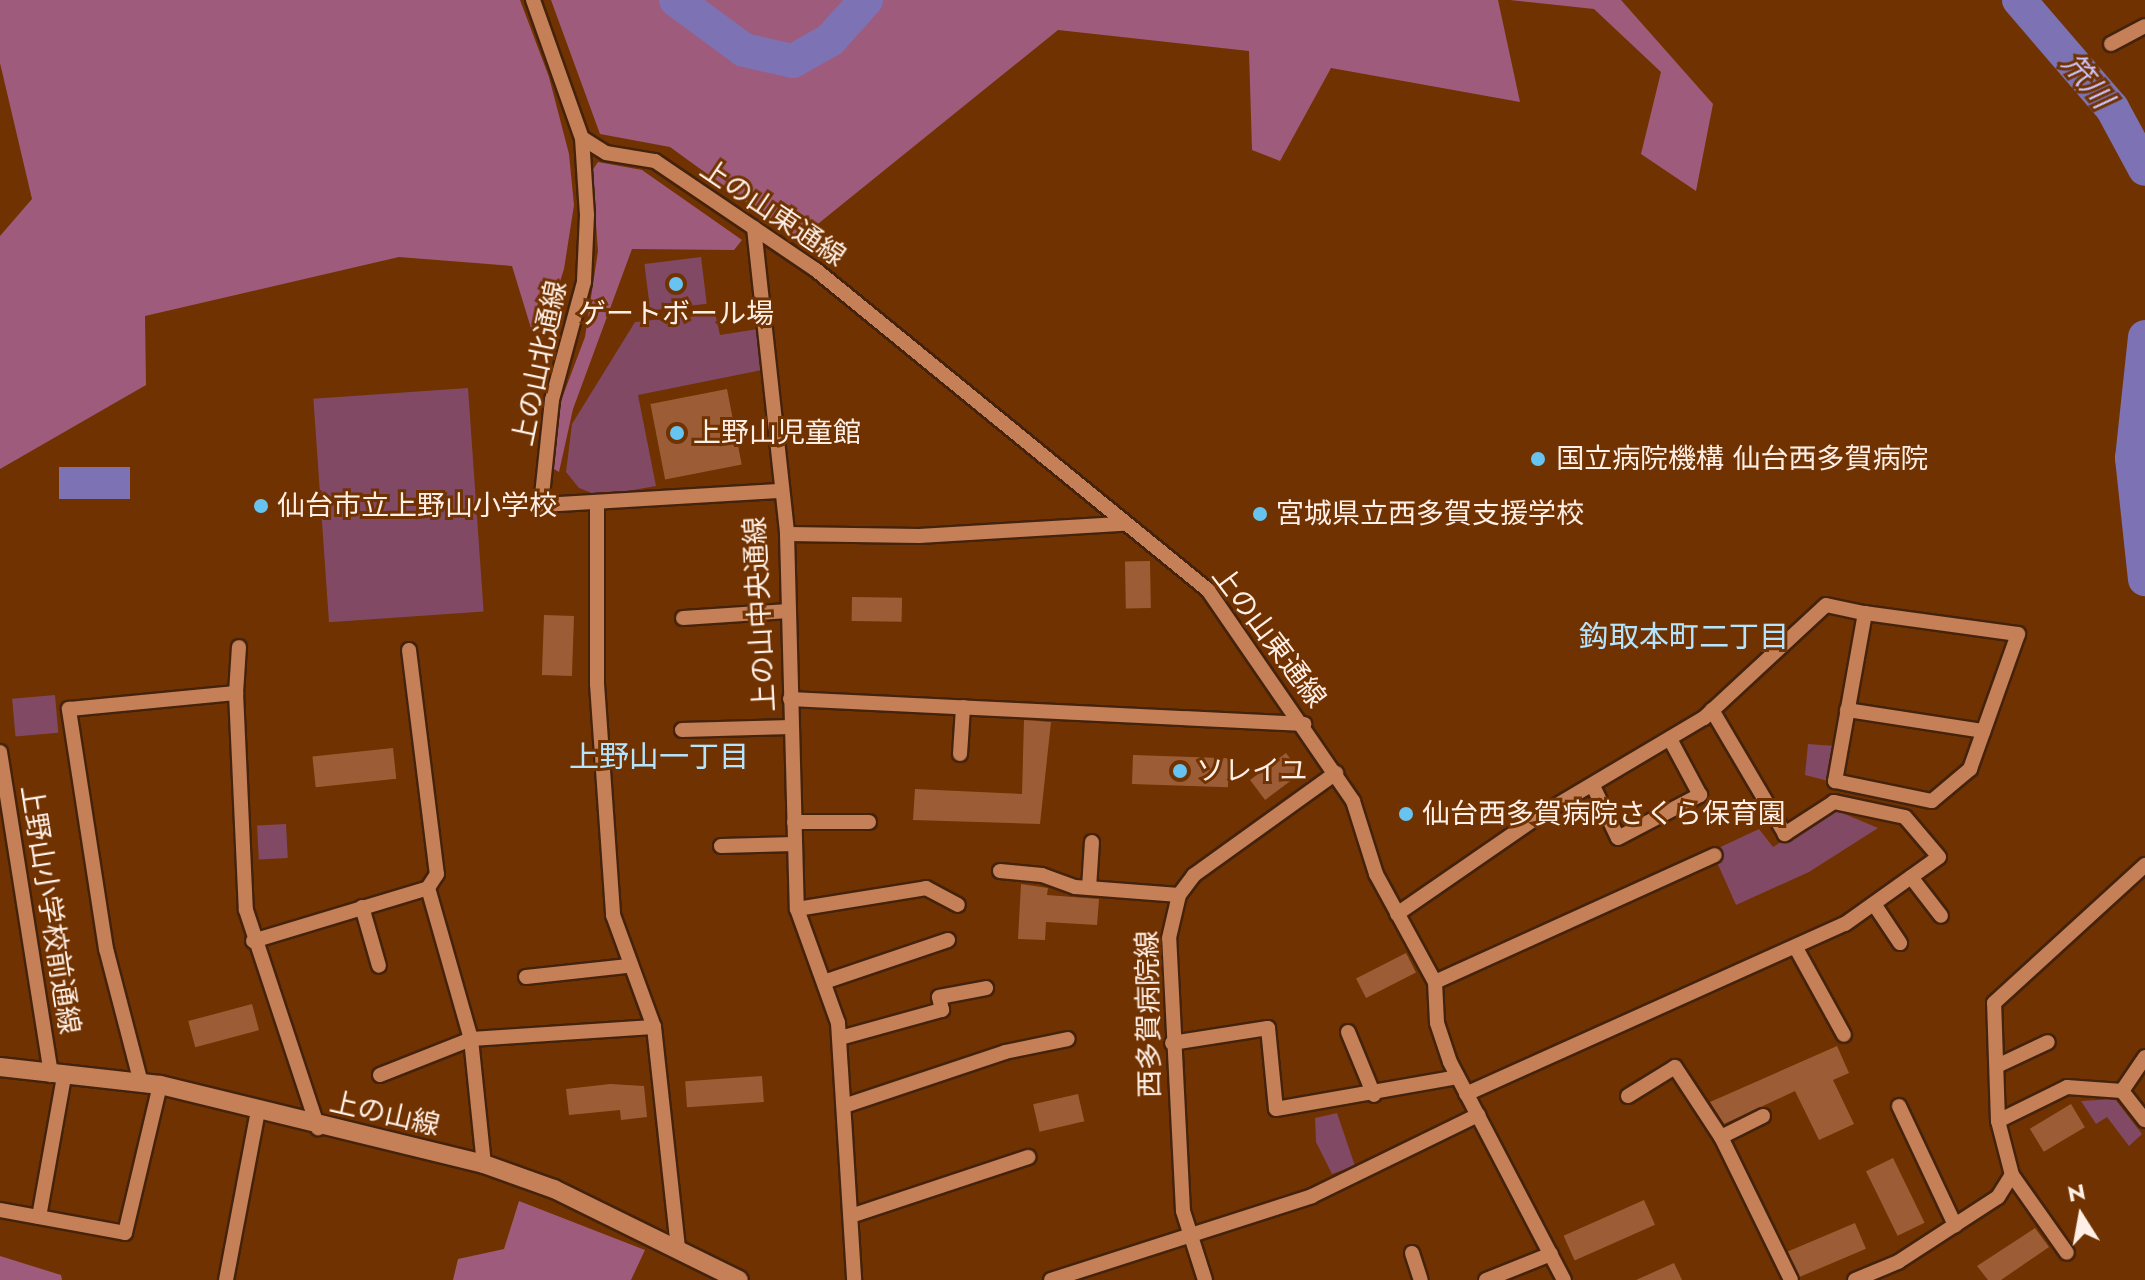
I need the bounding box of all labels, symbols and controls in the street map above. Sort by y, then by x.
water label: 笊川 [2054,46,2120,116]
street label: 上の山東通線 [694,152,852,274]
marker: ゲートボール場 [667,275,685,293]
street label: 上の山北通線 [506,277,574,449]
place label: ゲートボール場 [578,297,774,331]
place label: 上野山児童館 [693,416,861,450]
marker: 上野山児童館 [668,424,686,442]
place label: 国立病院機構 仙台西多賀病院 [1556,442,1928,476]
marker: 国立病院機構 仙台西多賀病院 [1527,448,1549,470]
place label: 仙台市立上野山小学校 [277,489,557,523]
marker: 仙台市立上野山小学校 [252,497,270,515]
place label: 宮城県立西多賀支援学校 [1276,497,1584,531]
marker: 宮城県立西多賀支援学校 [1251,505,1269,523]
street label: 上の山中央通線 [738,515,782,713]
street label: 上の山東通線 [1205,560,1333,714]
district label: 鈎取本町二丁目 [1579,619,1789,655]
district label: 上野山一丁目 [569,739,749,775]
place label: ソレイユ [1196,754,1308,788]
marker: ソレイユ [1171,762,1189,780]
street label: 上野山小学校前通線 [14,783,86,1037]
place label: 仙台西多賀病院さくら保育園 [1422,797,1786,831]
marker: 仙台西多賀病院さくら保育園 [1397,805,1415,823]
street label: 西多賀病院線 [1131,930,1167,1098]
street label: 上の山線 [327,1085,443,1143]
text: N [2065,1175,2088,1210]
north arrow [2041,1176,2121,1256]

